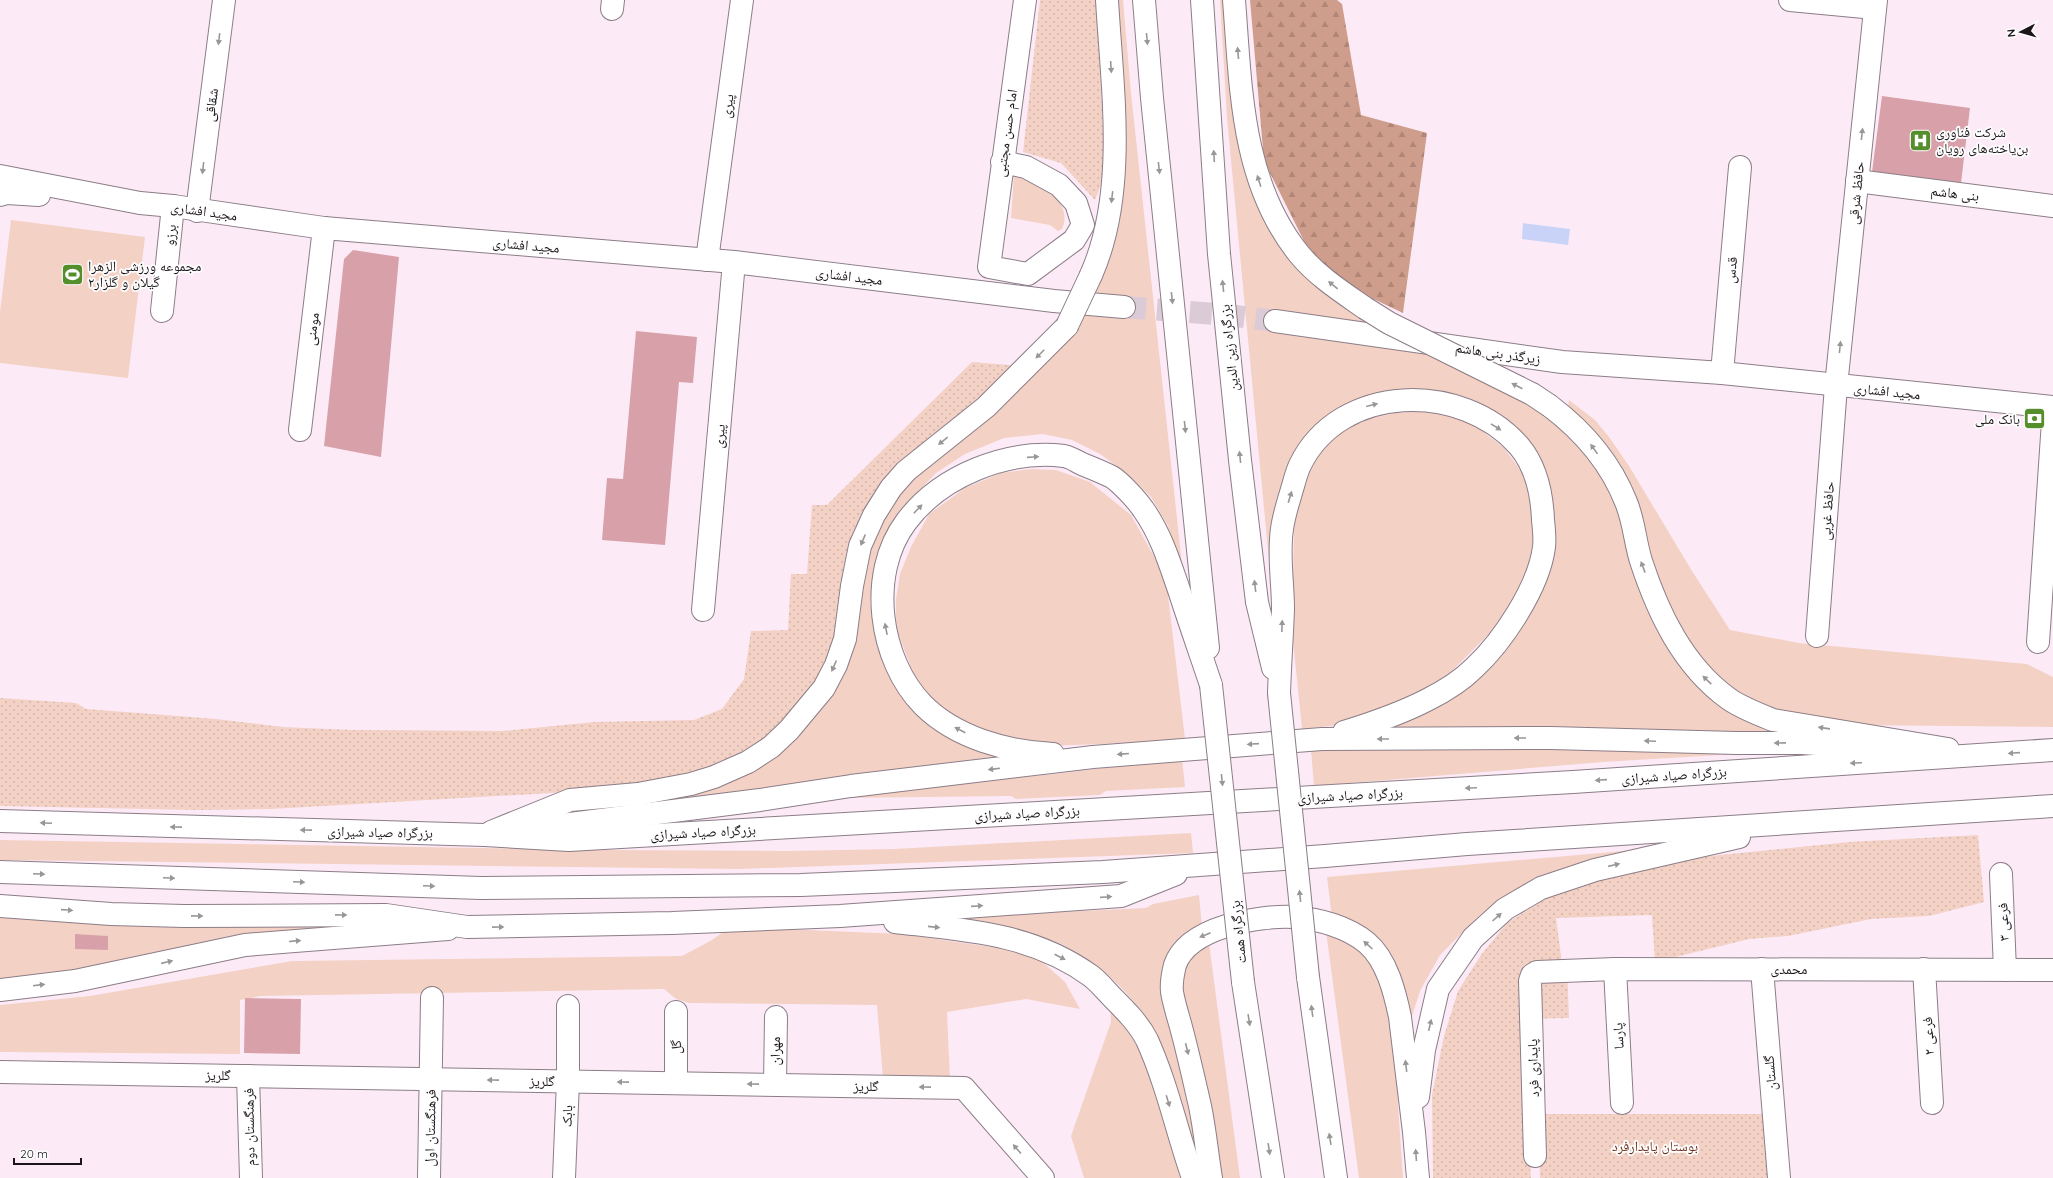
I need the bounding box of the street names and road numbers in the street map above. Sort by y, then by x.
street label: شقاقی [200,87,222,123]
street label: امام حسن مجتبی [991,88,1022,178]
street label: پیری [716,93,738,119]
street label: حافظ شرقی [1844,160,1868,225]
street label: بنی هاشم [1930,181,1980,206]
street label: مجید افشاری [169,197,239,225]
street label: برزو [160,223,180,247]
street label: مجید افشاری [492,233,560,257]
street label: قدس [1721,256,1741,284]
street label: مجید افشاری [814,263,884,289]
street label: بزرگراه زین الدین [1215,303,1243,392]
street label: مومنی [301,312,323,346]
street label: زیرگذر بنی هاشم [1454,338,1542,369]
street label: مجید افشاری [1853,379,1921,403]
street label: پیری [709,423,729,449]
street label: حافظ غربی [1816,481,1838,541]
street label: بزرگراه صیاد شیرازی [1621,762,1728,788]
street label: بزرگراه صیاد شیرازی [1297,783,1403,807]
street label: بزرگراه صیاد شیرازی [974,801,1080,825]
street label: بزرگراه صیاد شیرازی [650,820,756,844]
street label: بزرگراه صیاد شیرازی [327,822,433,842]
street label: بزرگراه همت [1226,899,1250,965]
street label: فرعی ۳ [1993,902,2013,941]
street label: محمدی [1771,960,1807,978]
street label: فرعی ۲ [1918,1016,1938,1056]
street label: پارسا [1608,1022,1628,1050]
street label: مهران [766,1037,784,1065]
street label: پایداری فرد [1523,1038,1543,1097]
street label: گل [667,1040,685,1054]
street label: گلستان [1759,1054,1781,1091]
street label: گلریز [204,1066,231,1084]
street label: گلریز [528,1072,555,1090]
street label: گلریز [852,1077,879,1095]
street label: فرهنگستان دوم [239,1088,260,1166]
street label: فرهنگستان اول [420,1089,440,1167]
street label: بابک [558,1104,576,1127]

